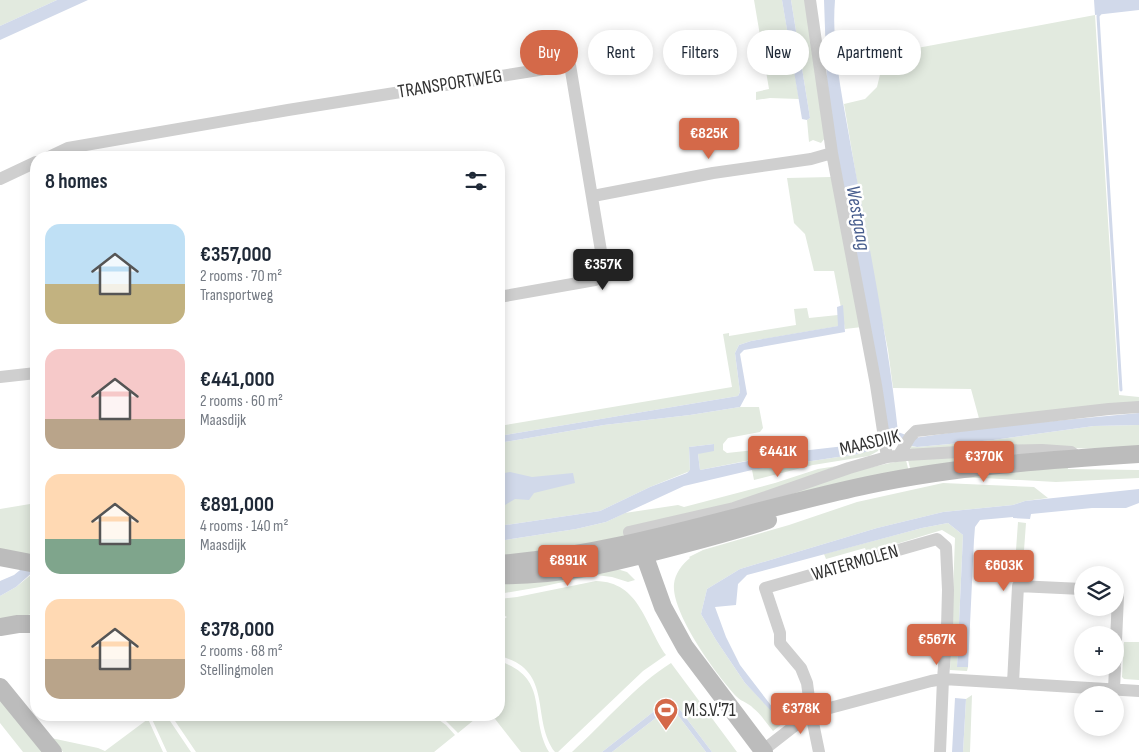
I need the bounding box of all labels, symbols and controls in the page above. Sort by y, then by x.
chip: Buy [520,30,578,75]
chip: Rent [588,30,653,75]
chip: Filters [663,30,737,75]
chip: New [747,30,809,75]
chip: Apartment [819,30,921,75]
street label: TRANSPORTWEG [396,64,504,104]
pin: €825K [674,118,744,160]
text: €825K [690,124,728,143]
icon: filters [462,167,490,195]
text: 8 homes [45,169,108,194]
water label: Westgaag [840,184,876,252]
text: €357,000 [200,242,272,267]
icon: home [85,244,145,304]
pin: €357K [568,248,638,291]
text: €357K [584,255,622,274]
text: 2 rooms · 70 m² [200,267,282,286]
text: Transportweg [200,286,273,305]
text: €441,000 [200,367,274,392]
icon: home [85,369,145,429]
text: 2 rooms · 60 m² [200,392,283,411]
text: Maasdijk [200,411,246,430]
street label: MAASDIJK [837,425,903,461]
pin: €441K [743,436,813,478]
pin: €370K [949,440,1019,483]
text: €441K [759,442,797,461]
text: €370K [965,447,1003,466]
text: €891,000 [200,492,274,517]
icon: home [85,494,145,554]
text: 4 rooms · 140 m² [200,517,288,536]
text: Maasdijk [200,536,246,555]
street label: WATERMOLEN [809,540,901,586]
pin: €891K [533,544,603,587]
pin: €603K [969,550,1039,592]
text: €891K [549,551,587,570]
text: €603K [985,556,1023,575]
map controls [1074,566,1124,736]
button: layers [1074,566,1124,616]
text: €378,000 [200,617,274,642]
icon: home [85,619,145,679]
pin: €567K [902,624,972,666]
button: + [1074,626,1124,676]
text: €567K [918,630,956,649]
text: 2 rooms · 68 m² [200,642,283,661]
text: Stellingmolen [200,661,274,680]
button: − [1074,686,1124,736]
pin: €378K [766,692,836,735]
sports icon: M.S.V.'71 [653,697,679,731]
place label: M.S.V.'71 [684,699,736,722]
text: €378K [782,699,820,718]

